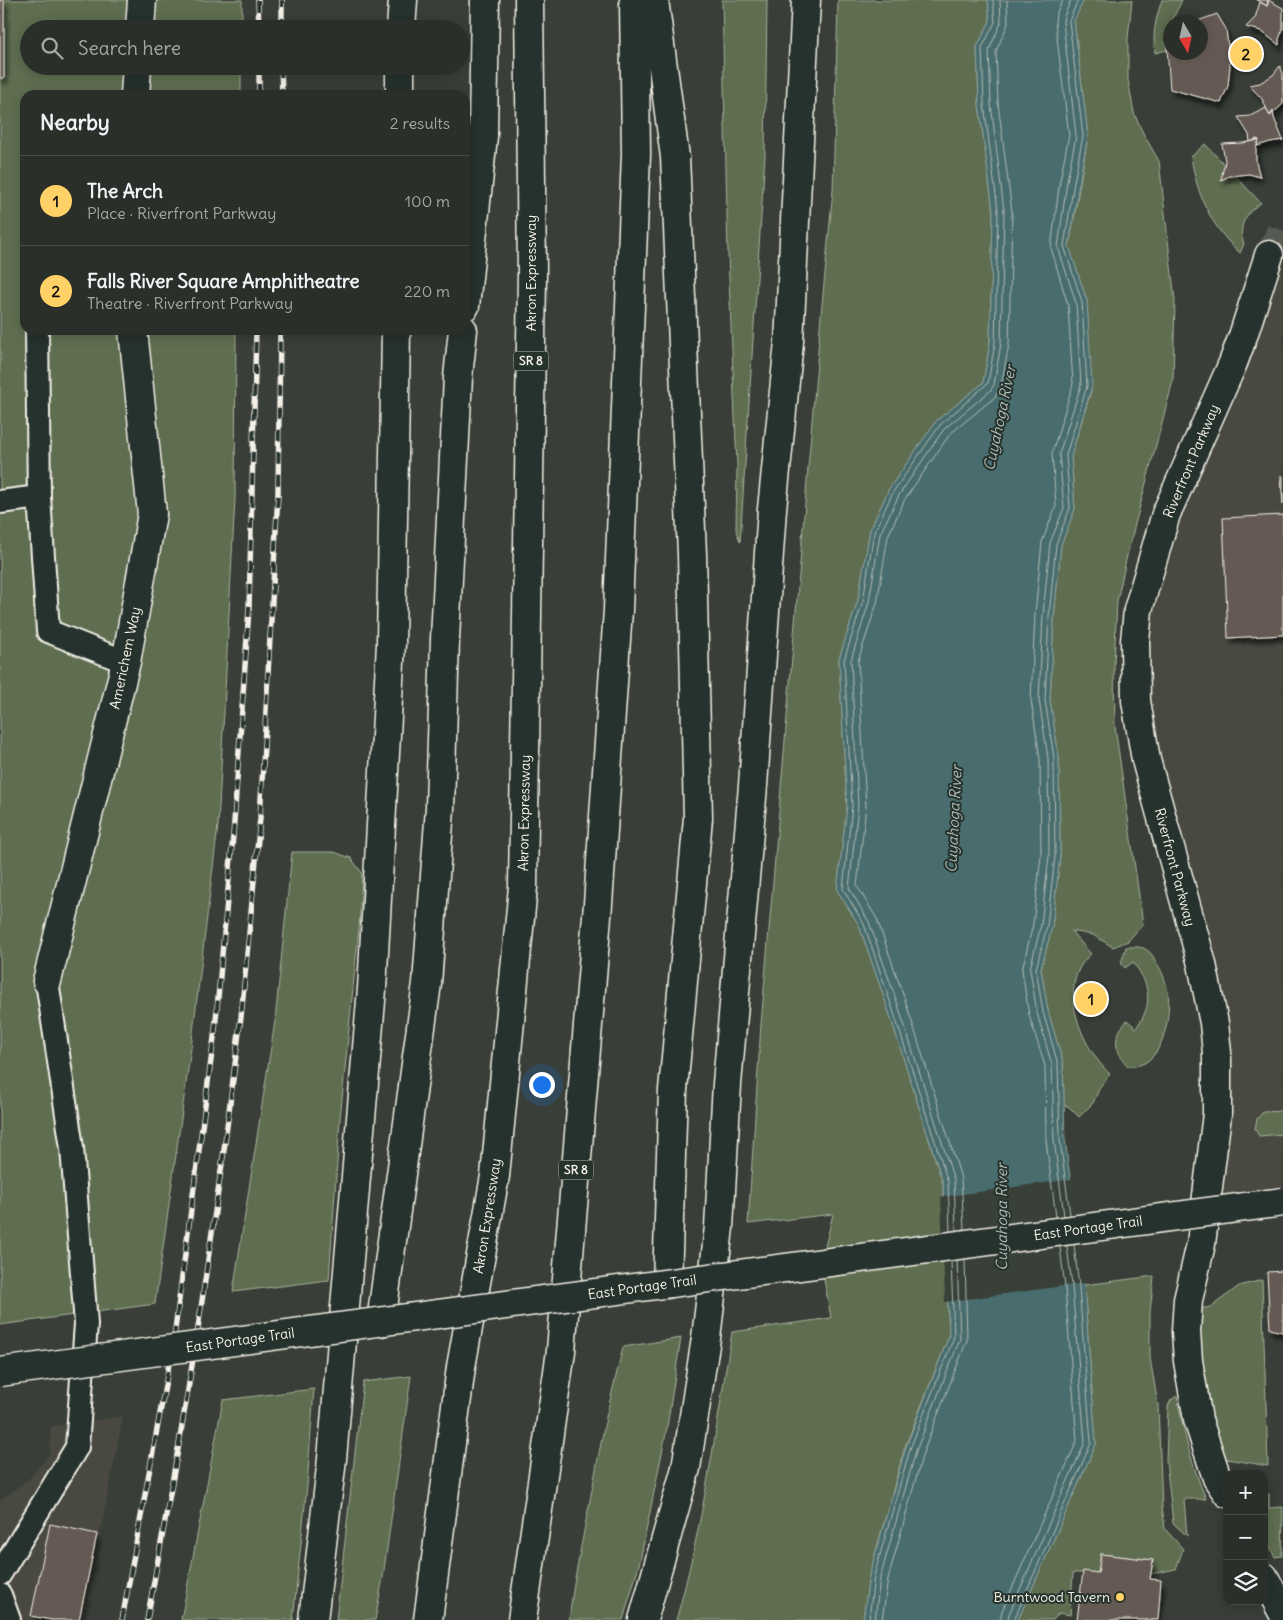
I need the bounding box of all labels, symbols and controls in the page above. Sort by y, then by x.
north arrow [1163,15,1208,60]
search box [20,20,470,75]
icon: search [38,34,66,62]
pin: 2 [1230,35,1262,73]
text: Search here [78,36,181,60]
text: Nearby [40,109,110,136]
text: 2 results [390,113,450,133]
text: The Arch [87,179,163,203]
text: 1 [53,191,59,211]
text: 100 m [405,191,450,211]
text: Place · Riverfront Parkway [87,203,276,223]
street label: Akron Expressway [522,215,540,331]
text: Falls River Square Amphitheatre [87,269,360,293]
text: 2 [52,281,60,301]
text: 220 m [404,281,450,301]
text: Theatre · Riverfront Parkway [87,293,293,313]
road number: SR 8 [514,352,548,371]
water label: Cuyahoga River [979,362,1020,472]
street label: Riverfront Parkway [1159,401,1223,521]
street label: Americhem Way [105,605,145,711]
street label: Akron Expressway [514,755,534,871]
water label: Cuyahoga River [941,763,966,873]
street label: Riverfront Parkway [1151,806,1199,928]
pin: 1 [1075,980,1107,1018]
your location [529,1072,555,1098]
street label: Akron Expressway [469,1157,505,1275]
road number: SR 8 [558,1160,594,1180]
water label: Cuyahoga River [992,1161,1011,1271]
street label: East Portage Trail [1032,1211,1144,1245]
street label: East Portage Trail [586,1270,698,1304]
street label: East Portage Trail [184,1323,296,1357]
map controls [1223,1470,1268,1605]
button: + [1223,1470,1268,1515]
button: − [1223,1515,1268,1560]
button: layers [1223,1560,1268,1605]
place label: Burntwood Tavern [993,1588,1110,1606]
marker: Burntwood Tavern [1114,1591,1126,1603]

